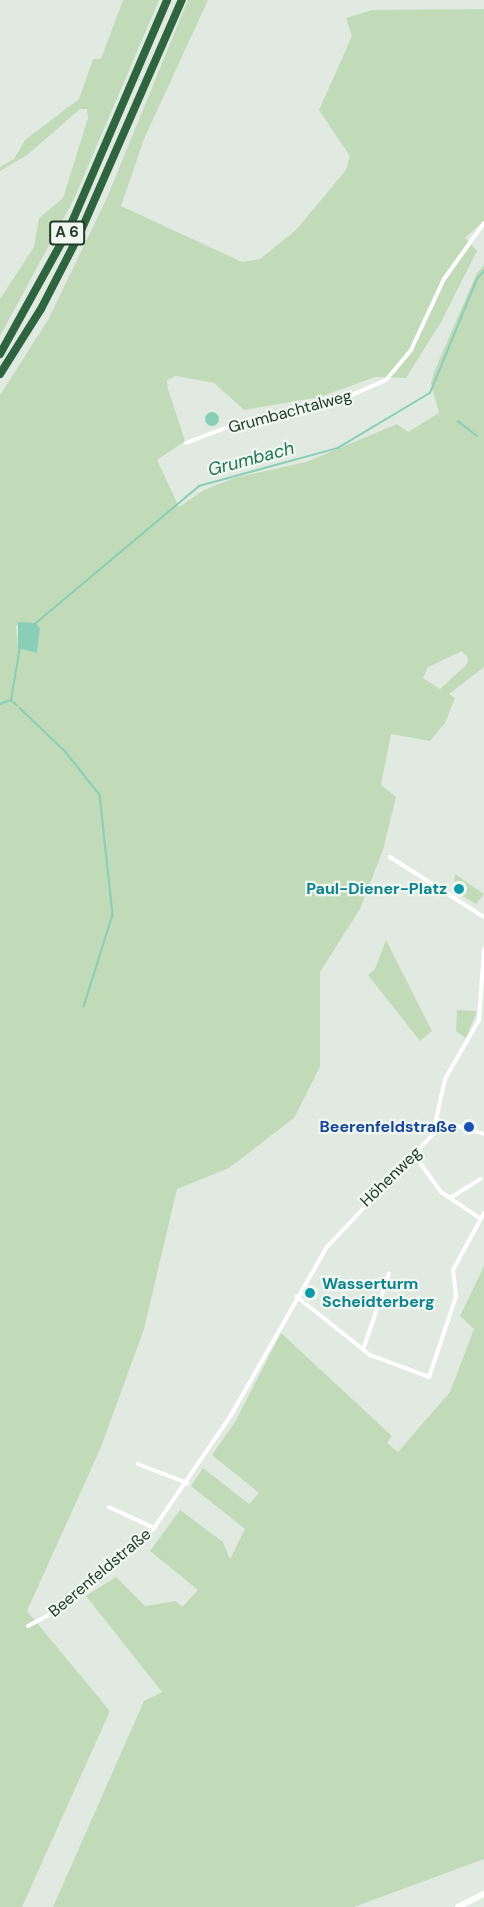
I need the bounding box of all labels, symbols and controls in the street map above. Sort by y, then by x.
road number: A 6 [49,221,85,245]
street label: Grumbachtalweg [226,386,354,438]
water label: Grumbach [205,437,297,481]
place label: Paul-Diener-Platz [306,879,447,899]
marker: Paul-Diener-Platz [452,882,466,896]
place label: Beerenfeldstraße [320,1117,457,1137]
marker: Beerenfeldstraße [462,1120,476,1134]
street label: Höhenweg [356,1143,426,1211]
place label: Wasserturm Scheidterberg [322,1274,435,1312]
marker: Wasserturm Scheidterberg [303,1286,317,1300]
street label: Beerenfeldstraße [45,1525,155,1621]

